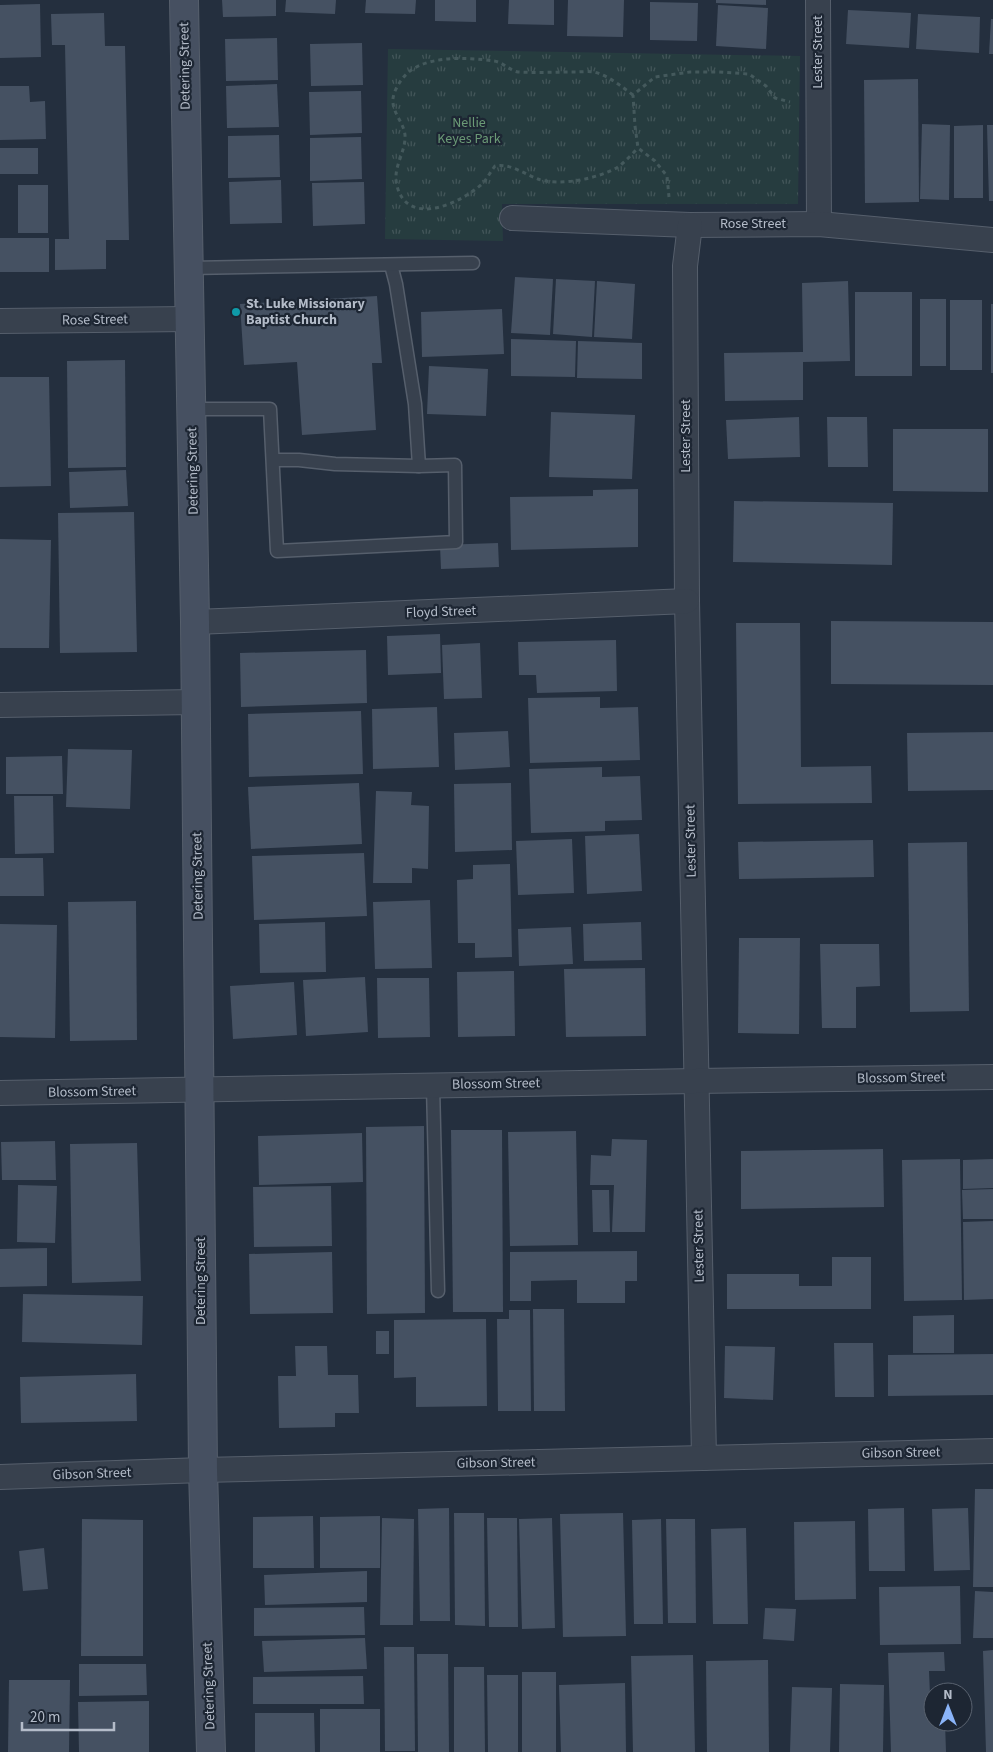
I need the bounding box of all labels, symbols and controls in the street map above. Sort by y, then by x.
street label: Lester Street [808,15,828,89]
street label: Detering Street [174,22,196,110]
park label: Nellie Keyes Park [437,113,501,149]
street label: Rose Street [720,214,786,234]
place label: St. Luke Missionary Baptist Church [246,294,366,330]
marker: St. Luke Missionary Baptist Church [230,306,242,318]
street label: Rose Street [62,309,128,331]
street label: Lester Street [676,399,696,473]
street label: Detering Street [182,427,204,515]
street label: Floyd Street [406,601,477,623]
street label: Lester Street [680,804,702,878]
street label: Detering Street [187,832,209,920]
street label: Blossom Street [857,1067,946,1089]
street label: Blossom Street [452,1073,541,1095]
street label: Blossom Street [48,1081,137,1103]
street label: Lester Street [688,1209,710,1283]
street label: Detering Street [191,1237,211,1325]
street label: Gibson Street [861,1442,941,1464]
street label: Gibson Street [456,1452,536,1474]
street label: Gibson Street [52,1463,132,1485]
street label: Detering Street [197,1642,221,1730]
north arrow [923,1682,973,1732]
text: N [943,1685,953,1705]
scale bar [22,1700,115,1732]
text: 20 m [30,1707,60,1728]

